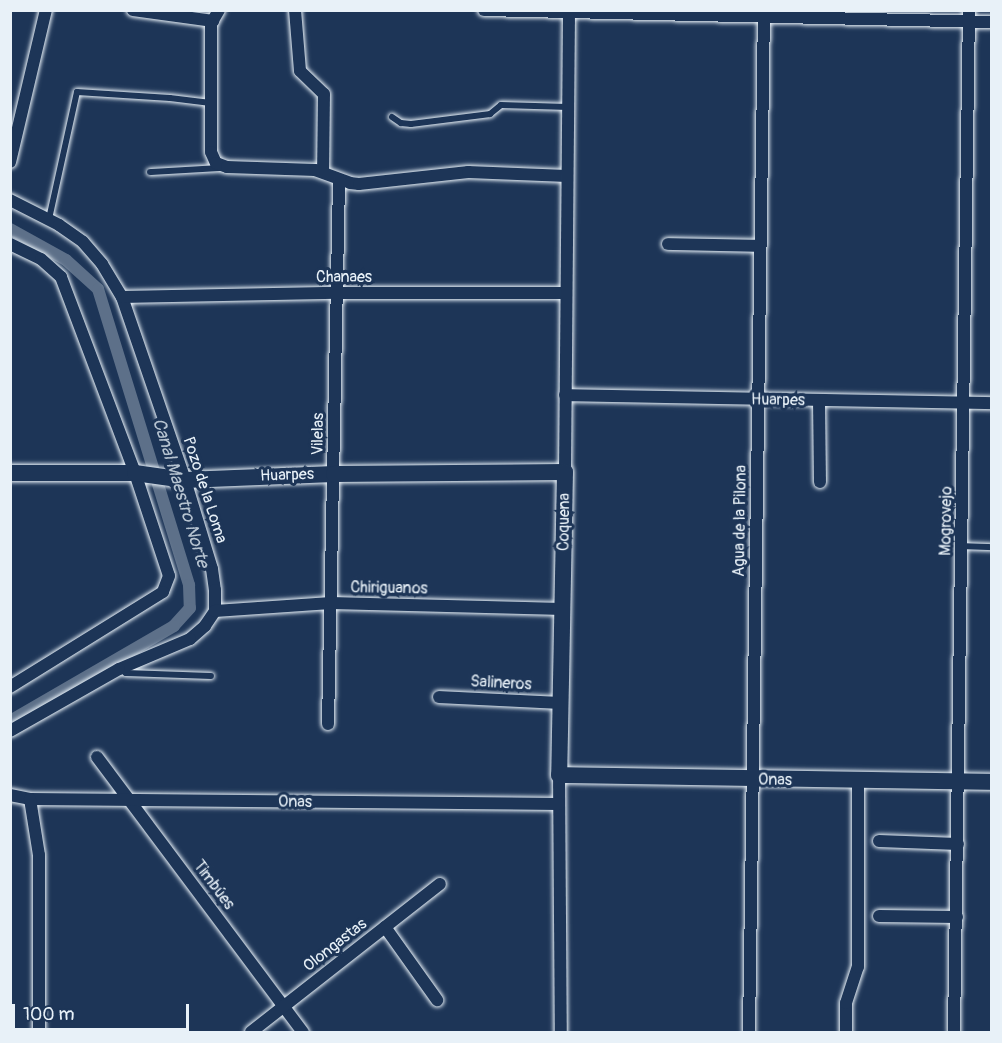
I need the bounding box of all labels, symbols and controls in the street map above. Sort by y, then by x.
street label: Chanaes [316,267,372,287]
street label: Huarpes [751,390,805,410]
street label: Vilelas [308,413,328,455]
water label: Canal Maestro Norte [147,416,213,570]
street label: Pozo de la Loma [179,434,231,546]
street label: Huarpes [260,464,314,486]
street label: Agua de la Pilona [729,465,751,577]
street label: Mogrovejo [936,486,956,556]
street label: Coquena [554,493,574,551]
street label: Chiriguanos [350,578,428,598]
street label: Salineros [470,672,532,694]
street label: Onas [758,770,792,790]
street label: Onas [278,792,312,812]
street label: Timbúes [189,857,239,913]
street label: Olongastas [299,914,371,976]
scale bar [15,992,192,1030]
text: 100 m [23,1003,75,1026]

